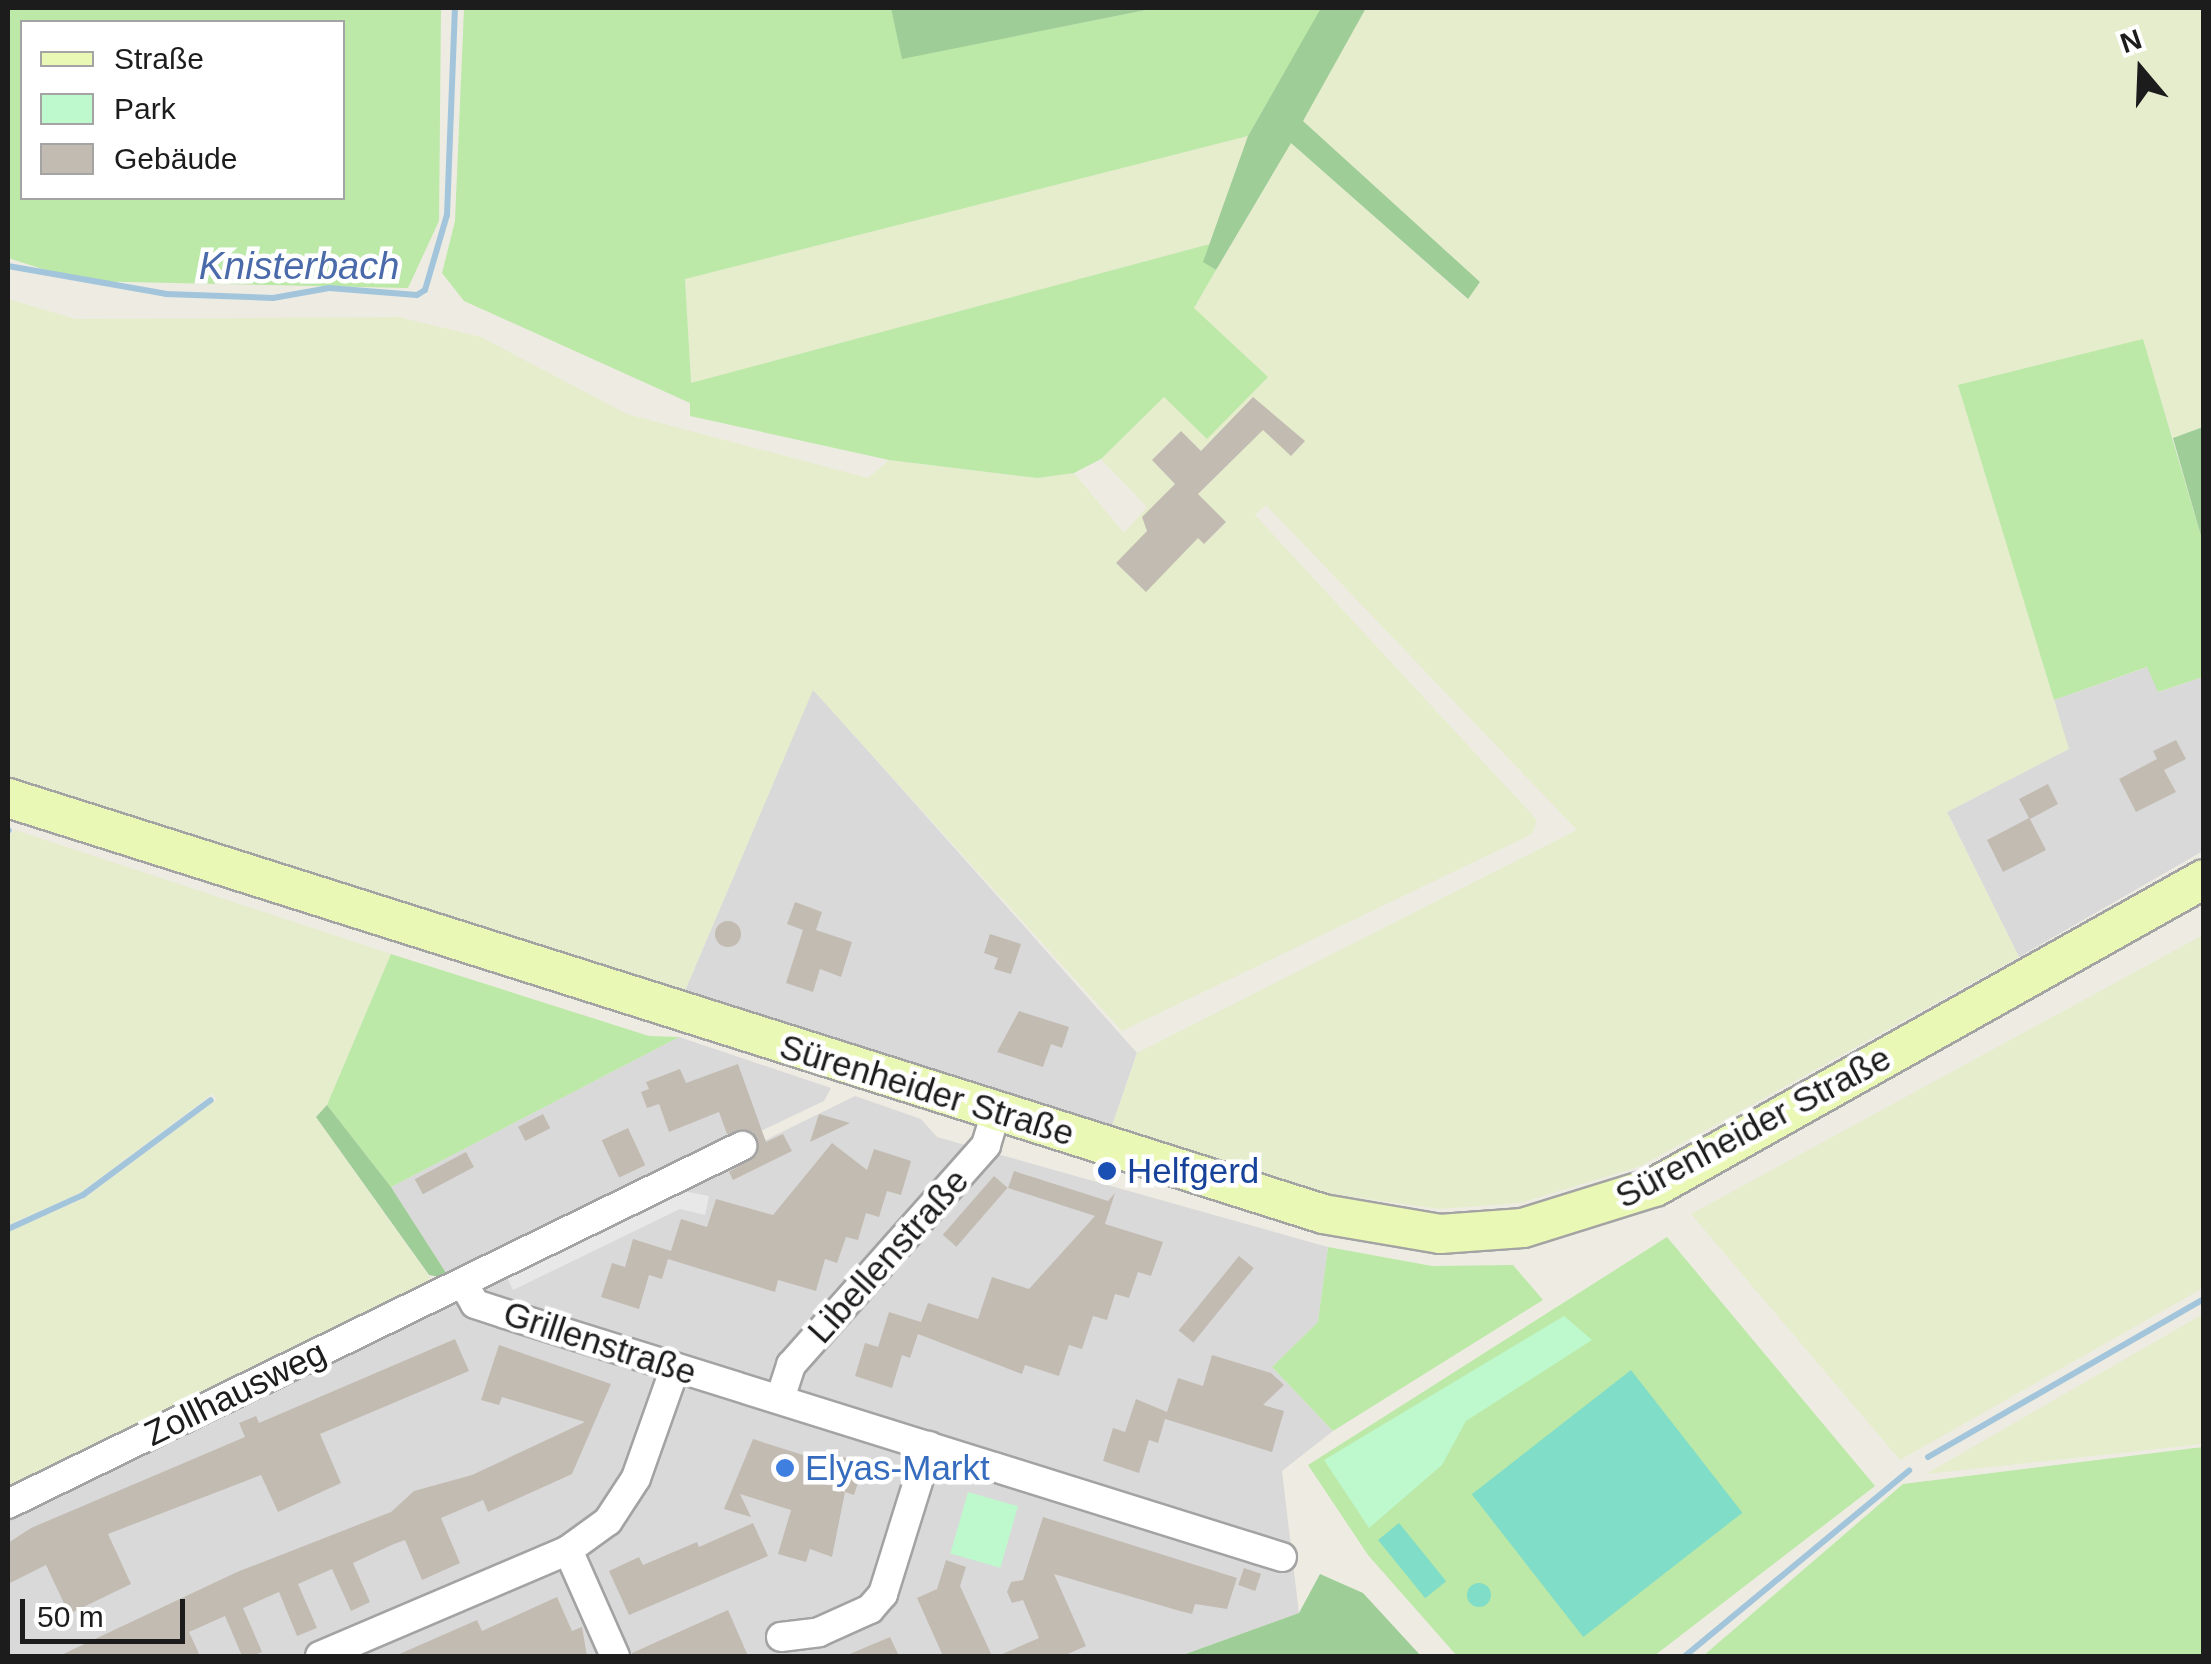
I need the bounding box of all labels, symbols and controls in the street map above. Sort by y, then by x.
legend [20,20,345,200]
north arrow [2091,20,2191,120]
text: N [2116,23,2146,59]
text: Straße [114,42,204,75]
text: Park [114,92,176,125]
text: Gebäude [114,142,237,175]
water label: Knisterbach [199,244,399,290]
street label: Sürenheider Straße [775,1025,1079,1155]
street label: Sürenheider Straße [1608,1037,1898,1217]
place label: Helfgerd [1127,1150,1259,1192]
street label: Libellenstraße [799,1160,977,1352]
marker: Helfgerd [1096,1160,1118,1182]
street label: Grillenstraße [498,1292,702,1394]
street label: Zollhausweg [137,1331,333,1455]
place label: Elyas-Markt [805,1447,990,1489]
marker: Elyas-Markt [774,1457,796,1479]
scale bar [25,1579,190,1641]
text: 50 m [37,1600,104,1633]

